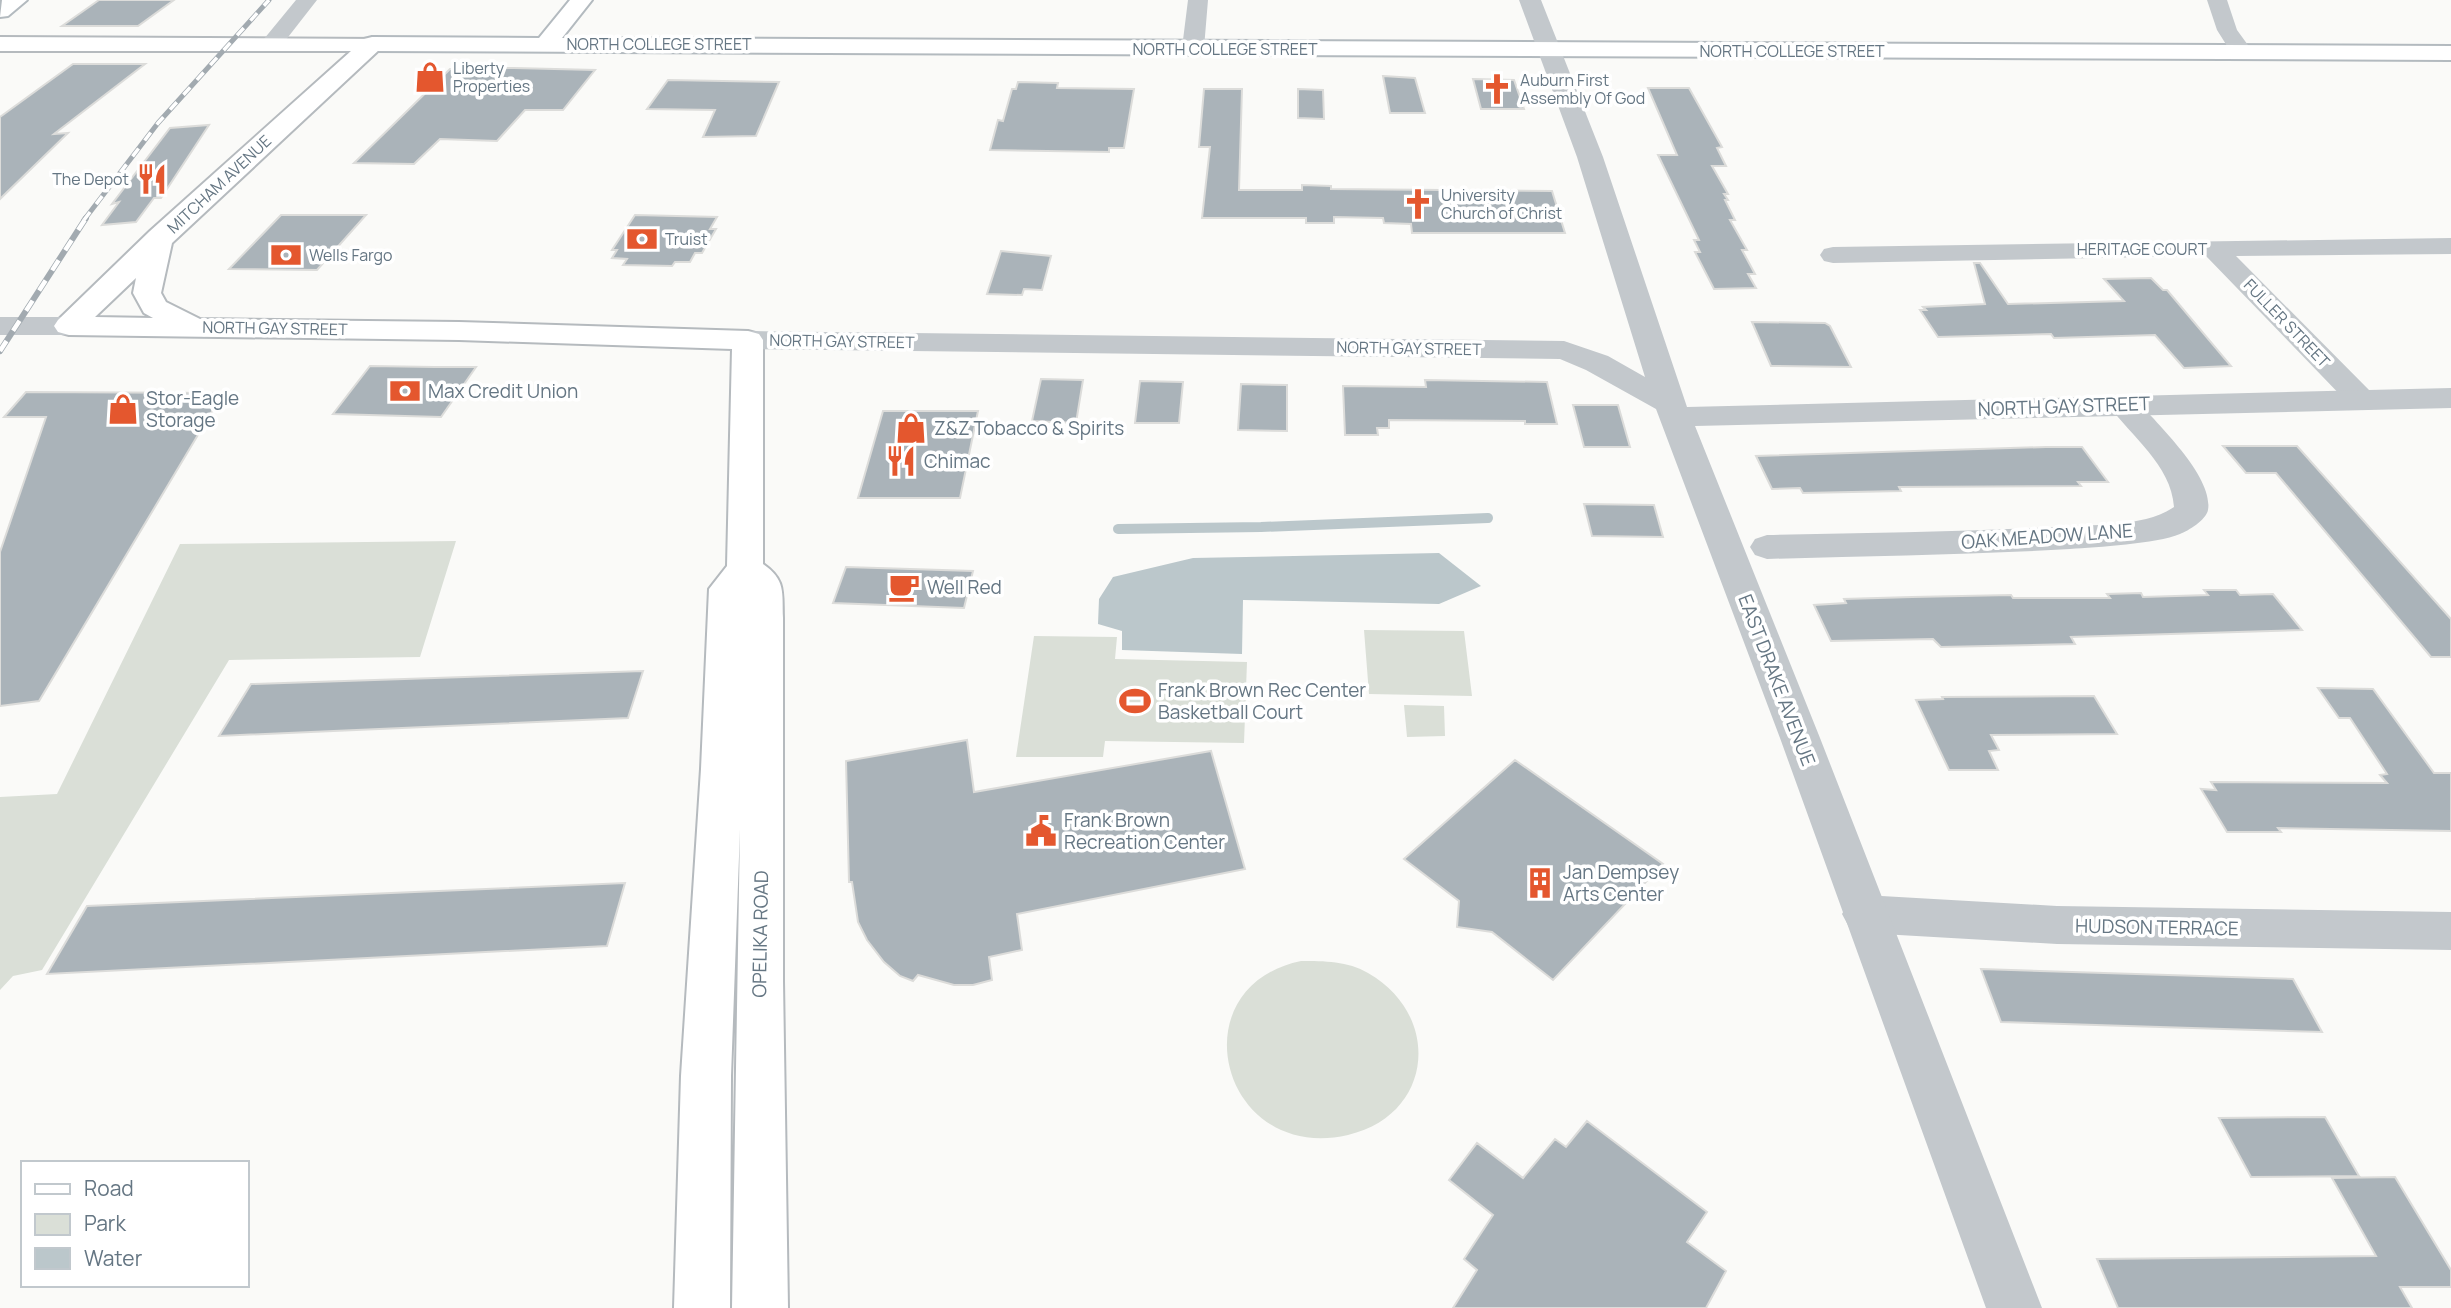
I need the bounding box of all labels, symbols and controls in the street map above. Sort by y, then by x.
street label: NORTH COLLEGE STREET [566,33,752,55]
street label: NORTH COLLEGE STREET [1132,38,1318,60]
street label: NORTH COLLEGE STREET [1699,40,1885,62]
place label: Liberty Properties [453,57,530,97]
shop icon: Liberty Properties [413,60,447,94]
place label: Auburn First Assembly Of God [1520,69,1645,109]
church icon: Auburn First Assembly Of God [1480,72,1514,106]
street label: MITCHAM AVENUE [162,130,276,238]
restaurant icon: The Depot [135,162,169,196]
place label: The Depot [52,168,129,190]
place label: University Church of Christ [1441,184,1562,224]
church icon: University Church of Christ [1401,187,1435,221]
bank icon: Truist [625,222,659,256]
place label: Truist [665,228,708,250]
bank icon: Wells Fargo [269,238,303,272]
street label: HERITAGE COURT [2077,238,2208,260]
place label: Wells Fargo [309,244,392,266]
street label: FULLER STREET [2239,274,2335,372]
street label: NORTH GAY STREET [202,316,348,340]
street label: NORTH GAY STREET [769,329,915,353]
street label: NORTH GAY STREET [1336,336,1482,360]
bank icon: Max Credit Union [388,374,422,408]
place label: Max Credit Union [428,378,578,404]
place label: Stor-Eagle Storage [146,385,239,433]
street label: NORTH GAY STREET [1977,390,2151,422]
shop icon: Stor-Eagle Storage [106,392,140,426]
shop icon: Z&Z Tobacco & Spirits [894,411,928,445]
place label: Z&Z Tobacco & Spirits [934,415,1124,441]
restaurant icon: Chimac [884,444,918,478]
place label: Chimac [924,448,991,474]
street label: OAK MEADOW LANE [1960,517,2134,555]
cafe icon: Well Red [887,570,921,604]
place label: Well Red [927,574,1002,600]
street label: EAST DRAKE AVENUE [1732,591,1822,769]
place label: Frank Brown Rec Center Basketball Court [1158,677,1366,725]
sports icon: Frank Brown Rec Center Basketball Court [1118,684,1152,718]
place label: Frank Brown Recreation Center [1064,807,1225,855]
public building icon: Frank Brown Recreation Center [1024,814,1058,848]
place label: Jan Dempsey Arts Center [1563,859,1679,907]
building icon: Jan Dempsey Arts Center [1523,866,1557,900]
street label: OPELIKA ROAD [746,870,774,998]
street label: HUDSON TERRACE [2075,913,2239,941]
legend [21,1161,248,1287]
text: Road [84,1174,134,1202]
text: Park [84,1209,126,1237]
text: Water [84,1244,143,1272]

